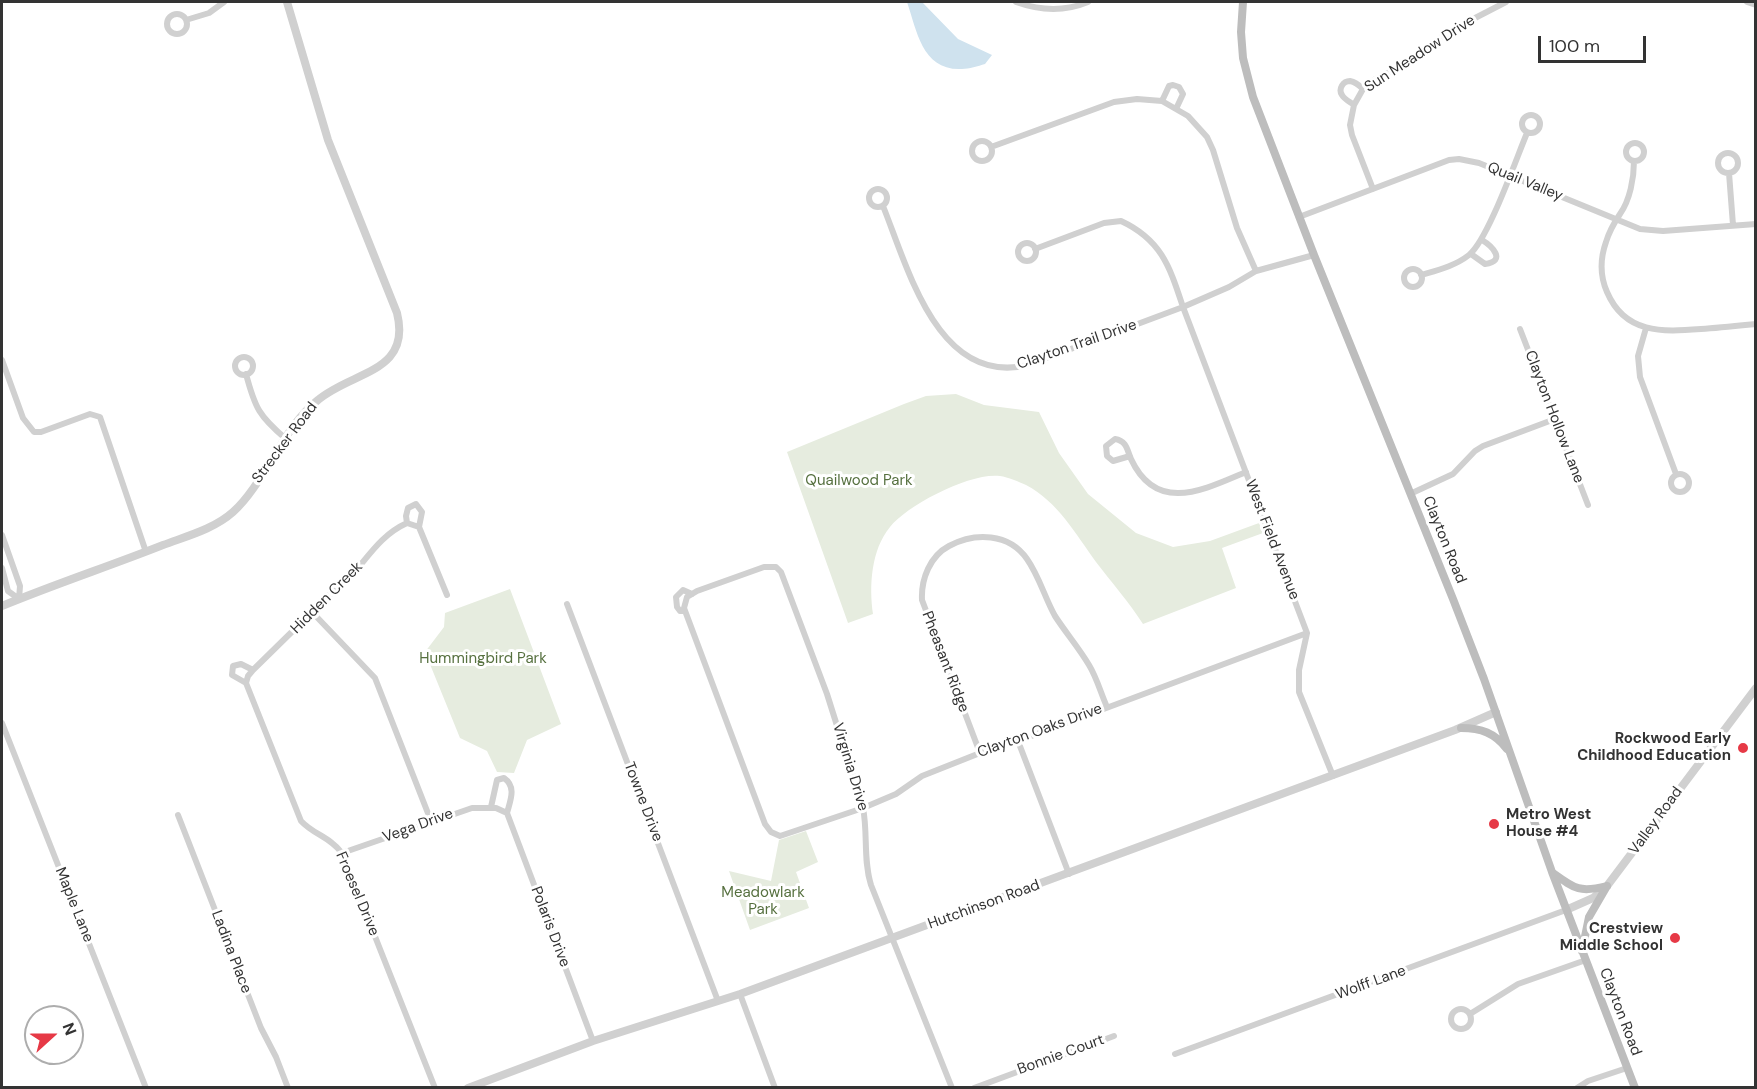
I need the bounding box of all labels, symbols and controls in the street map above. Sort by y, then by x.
street label: Sun Meadow Drive [1361,12,1479,96]
scale bar [1541,24,1649,62]
text: 100 m [1549,34,1600,58]
street label: Quail Valley [1485,159,1565,205]
street label: Clayton Trail Drive [1015,316,1139,374]
street label: Clayton Hollow Lane [1520,348,1588,486]
street label: Strecker Road [249,399,321,487]
park label: Quailwood Park [805,472,913,490]
street label: West Field Avenue [1241,477,1303,603]
street label: Clayton Road [1418,494,1470,586]
street label: Hidden Creek [287,558,367,638]
street label: Pheasant Ridge [917,609,973,715]
park label: Hummingbird Park [419,650,547,668]
street label: Clayton Oaks Drive [975,700,1105,762]
street label: Virginia Drive [828,721,872,813]
place label: Rockwood Early Childhood Education [1577,730,1731,765]
marker: Rockwood Early Childhood Education [1736,741,1750,755]
street label: Towne Drive [620,760,666,844]
street label: Valley Road [1625,784,1687,858]
street label: Vega Drive [380,805,456,847]
place label: Metro West House #4 [1506,806,1591,841]
marker: Metro West House #4 [1487,817,1501,831]
street label: Froesel Drive [331,849,383,939]
street label: Maple Lane [51,865,97,945]
street label: Hutchinson Road [926,876,1042,934]
street label: Polaris Drive [526,884,574,970]
park label: Meadowlark Park [721,884,805,919]
street label: Ladina Place [207,908,255,996]
place label: Crestview Middle School [1560,920,1663,955]
marker: Crestview Middle School [1668,931,1682,945]
street label: Wolff Lane [1333,962,1409,1004]
street label: Clayton Road [1595,966,1645,1058]
north arrow [24,1005,84,1065]
text: N [58,1020,81,1038]
street label: Bonnie Court [1015,1031,1107,1079]

